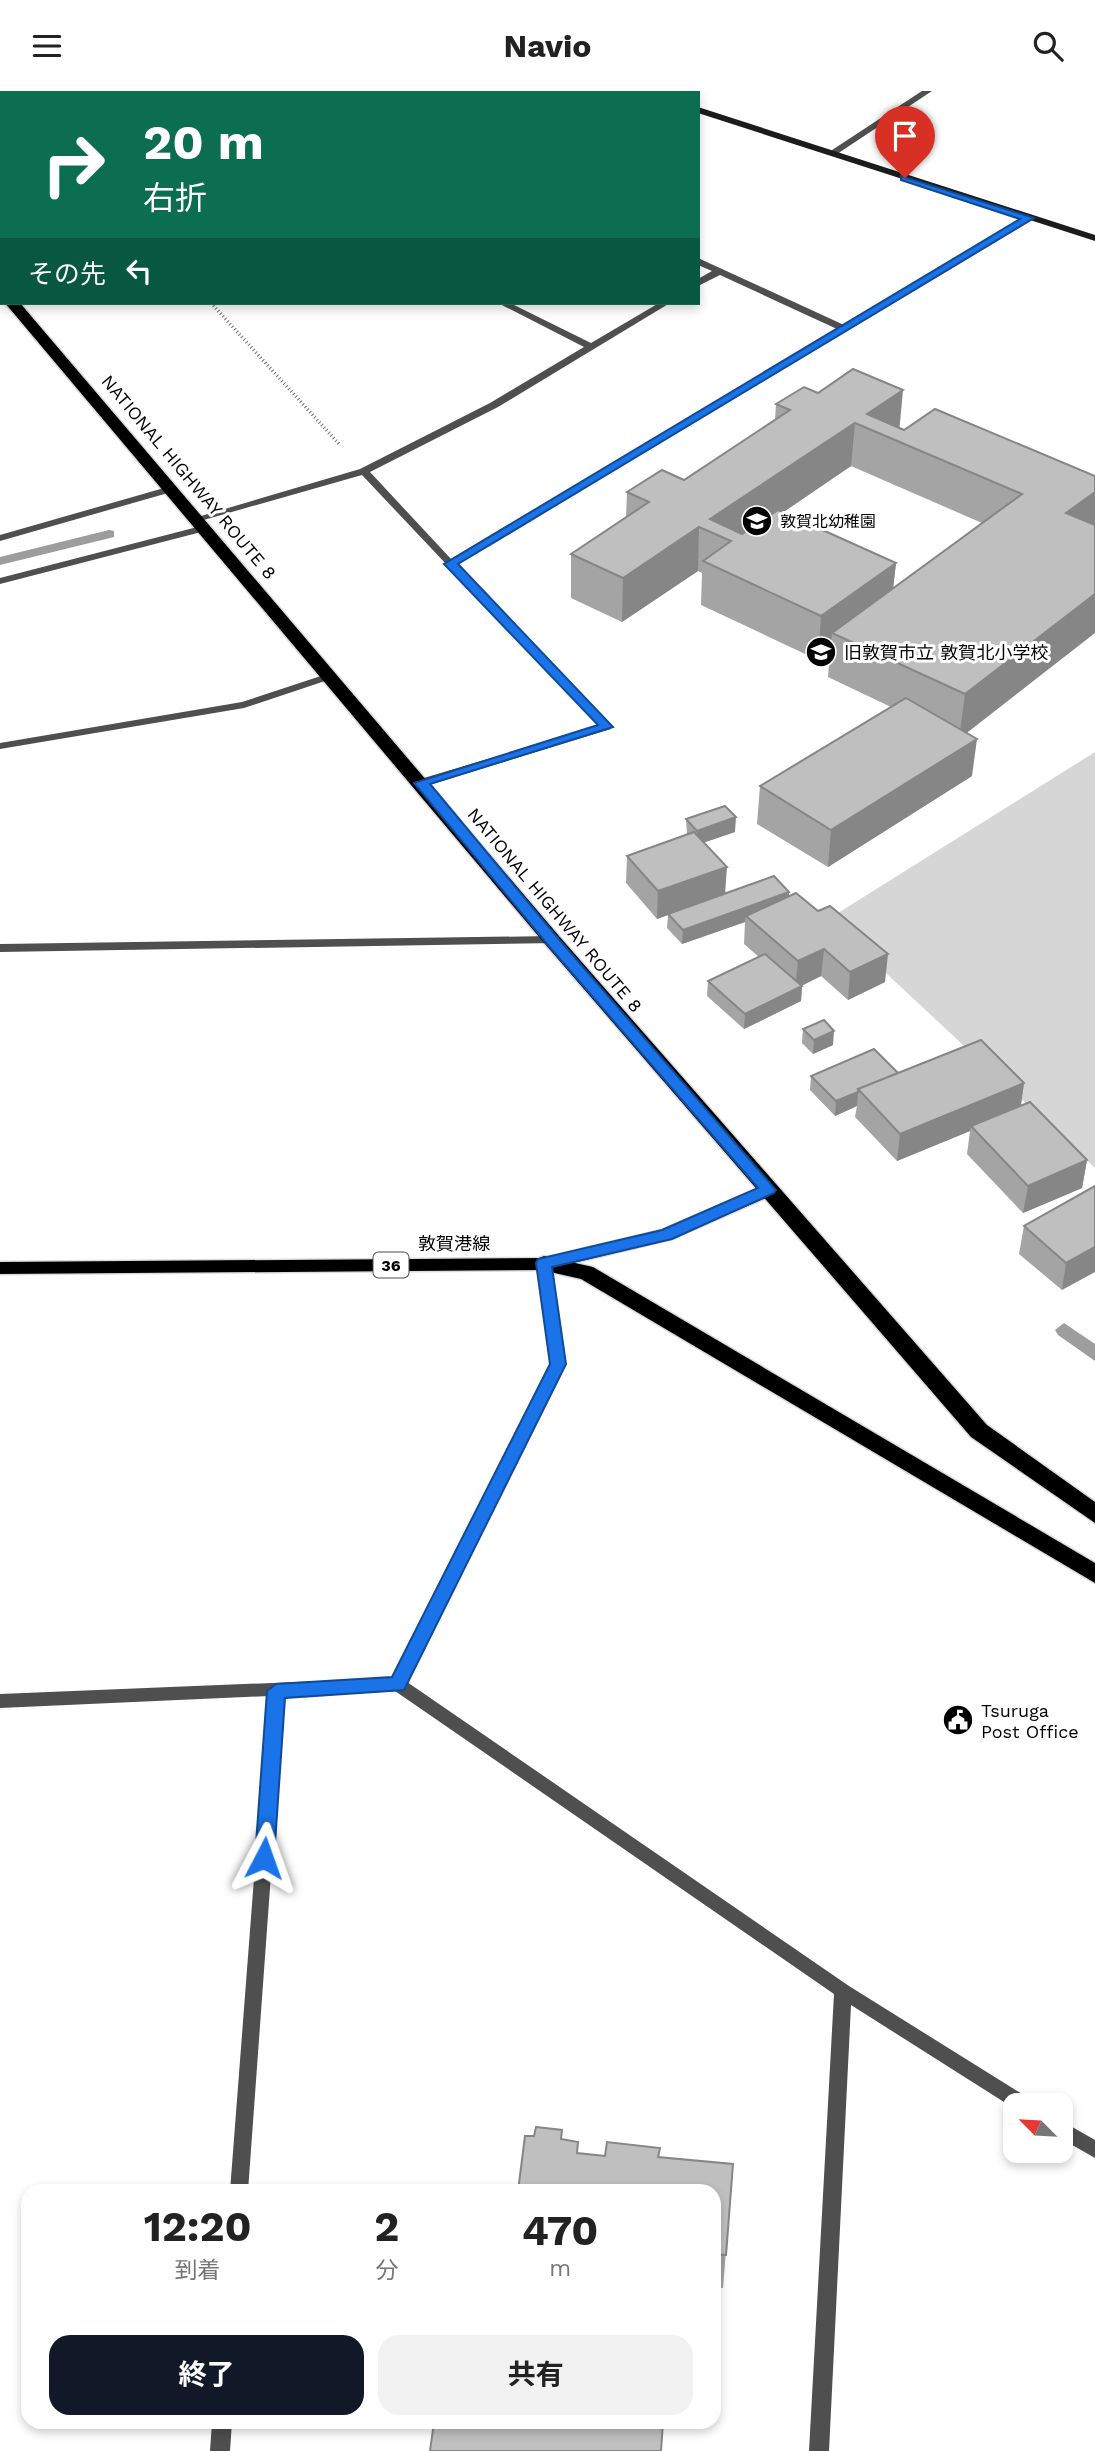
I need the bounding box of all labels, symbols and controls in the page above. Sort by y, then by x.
icon: menu [28,27,66,65]
text: Navio [504,27,591,65]
icon: search [1029,27,1067,65]
pin [875,106,935,178]
text: 20 m [143,113,264,171]
icon: arrive [886,117,924,155]
icon: right [28,119,119,210]
text: 右折 [143,179,207,217]
icon: left [120,252,158,290]
text: その先 [28,259,106,289]
street label: NATIONAL HIGHWAY ROUTE 8 [97,371,281,583]
school or university icon: 敦賀北幼稚園 [740,504,774,538]
place label: 敦賀北幼稚園 [780,512,876,531]
school or university icon: 旧敦賀市立 敦賀北小学校 [804,635,838,669]
place label: 旧敦賀市立 敦賀北小学校 [844,642,1048,663]
street label: NATIONAL HIGHWAY ROUTE 8 [463,804,647,1016]
street label: 敦賀港線 [418,1233,490,1254]
road number: 36 [374,1253,408,1277]
place label: Tsuruga Post Office [981,1700,1079,1742]
public building icon: Tsuruga Post Office [941,1703,975,1737]
position arrow [227,1821,301,1895]
north arrow [1003,2093,1073,2163]
map controls [1003,2093,1073,2163]
text: 12:20 [144,2202,252,2251]
text: 2 [374,2202,399,2251]
text: 470 [522,2206,598,2255]
text: m [549,2255,571,2282]
text: 到着 [175,2257,221,2284]
text: 分 [375,2257,398,2284]
button: 終了 [49,2335,364,2415]
button: 共有 [378,2335,693,2415]

